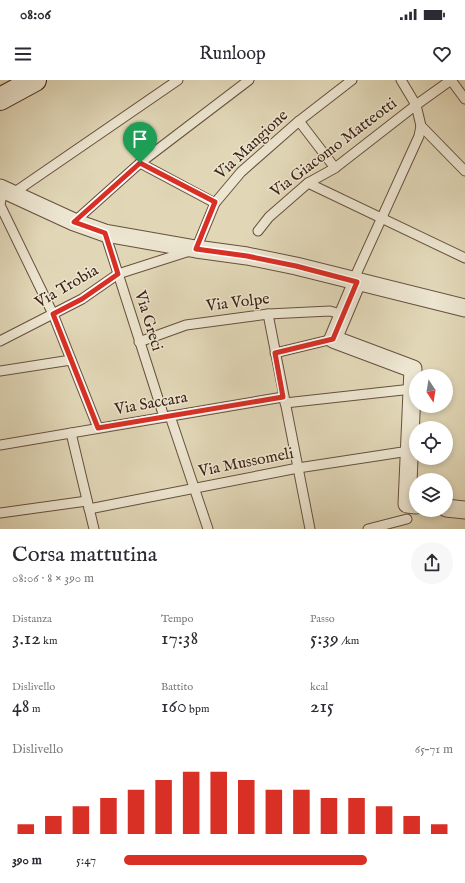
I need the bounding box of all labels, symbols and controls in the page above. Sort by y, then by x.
text: 08:06 [20,5,51,24]
icon: menu [12,43,34,65]
text: Runloop [199,43,266,66]
icon: heart [431,43,453,65]
street label: Via Giacomo Matteotti [266,94,401,203]
street label: Via Mangione [210,106,293,185]
pin [123,122,157,163]
icon: arrive [129,128,151,150]
street label: Via Trobia [31,261,102,314]
street label: Via Greci [129,287,167,354]
street label: Via Volpe [204,289,271,317]
north arrow [409,369,453,413]
map controls [409,369,453,517]
street label: Via Saccara [112,388,189,420]
button: locate [409,421,453,465]
street label: Via Mussomeli [196,444,295,482]
button: layers [409,473,453,517]
text: Corsa mattutina [12,541,157,569]
button: share [411,542,453,584]
text: 08:06 · 8 × 390 m [12,570,94,587]
text: Distanza [12,612,52,626]
text: Tempo [161,612,194,626]
text: Passo [310,612,335,626]
text: 3.12 [12,626,41,651]
text: 17:38 [161,626,198,651]
text: 5:39 [310,626,339,651]
text: km [41,634,57,648]
text: /km [339,634,359,648]
text: Dislivello [12,680,55,694]
text: Battito [161,680,193,694]
text: kcal [310,680,328,694]
text: 48 [12,694,30,719]
text: 160 [161,694,187,719]
text: 215 [310,694,334,719]
text: m [30,702,41,716]
text: bpm [187,702,209,716]
text: Dislivello [12,741,63,758]
text: 65–71 m [415,741,453,758]
text: 390 m [12,852,42,869]
text: 5:47 [76,852,96,869]

